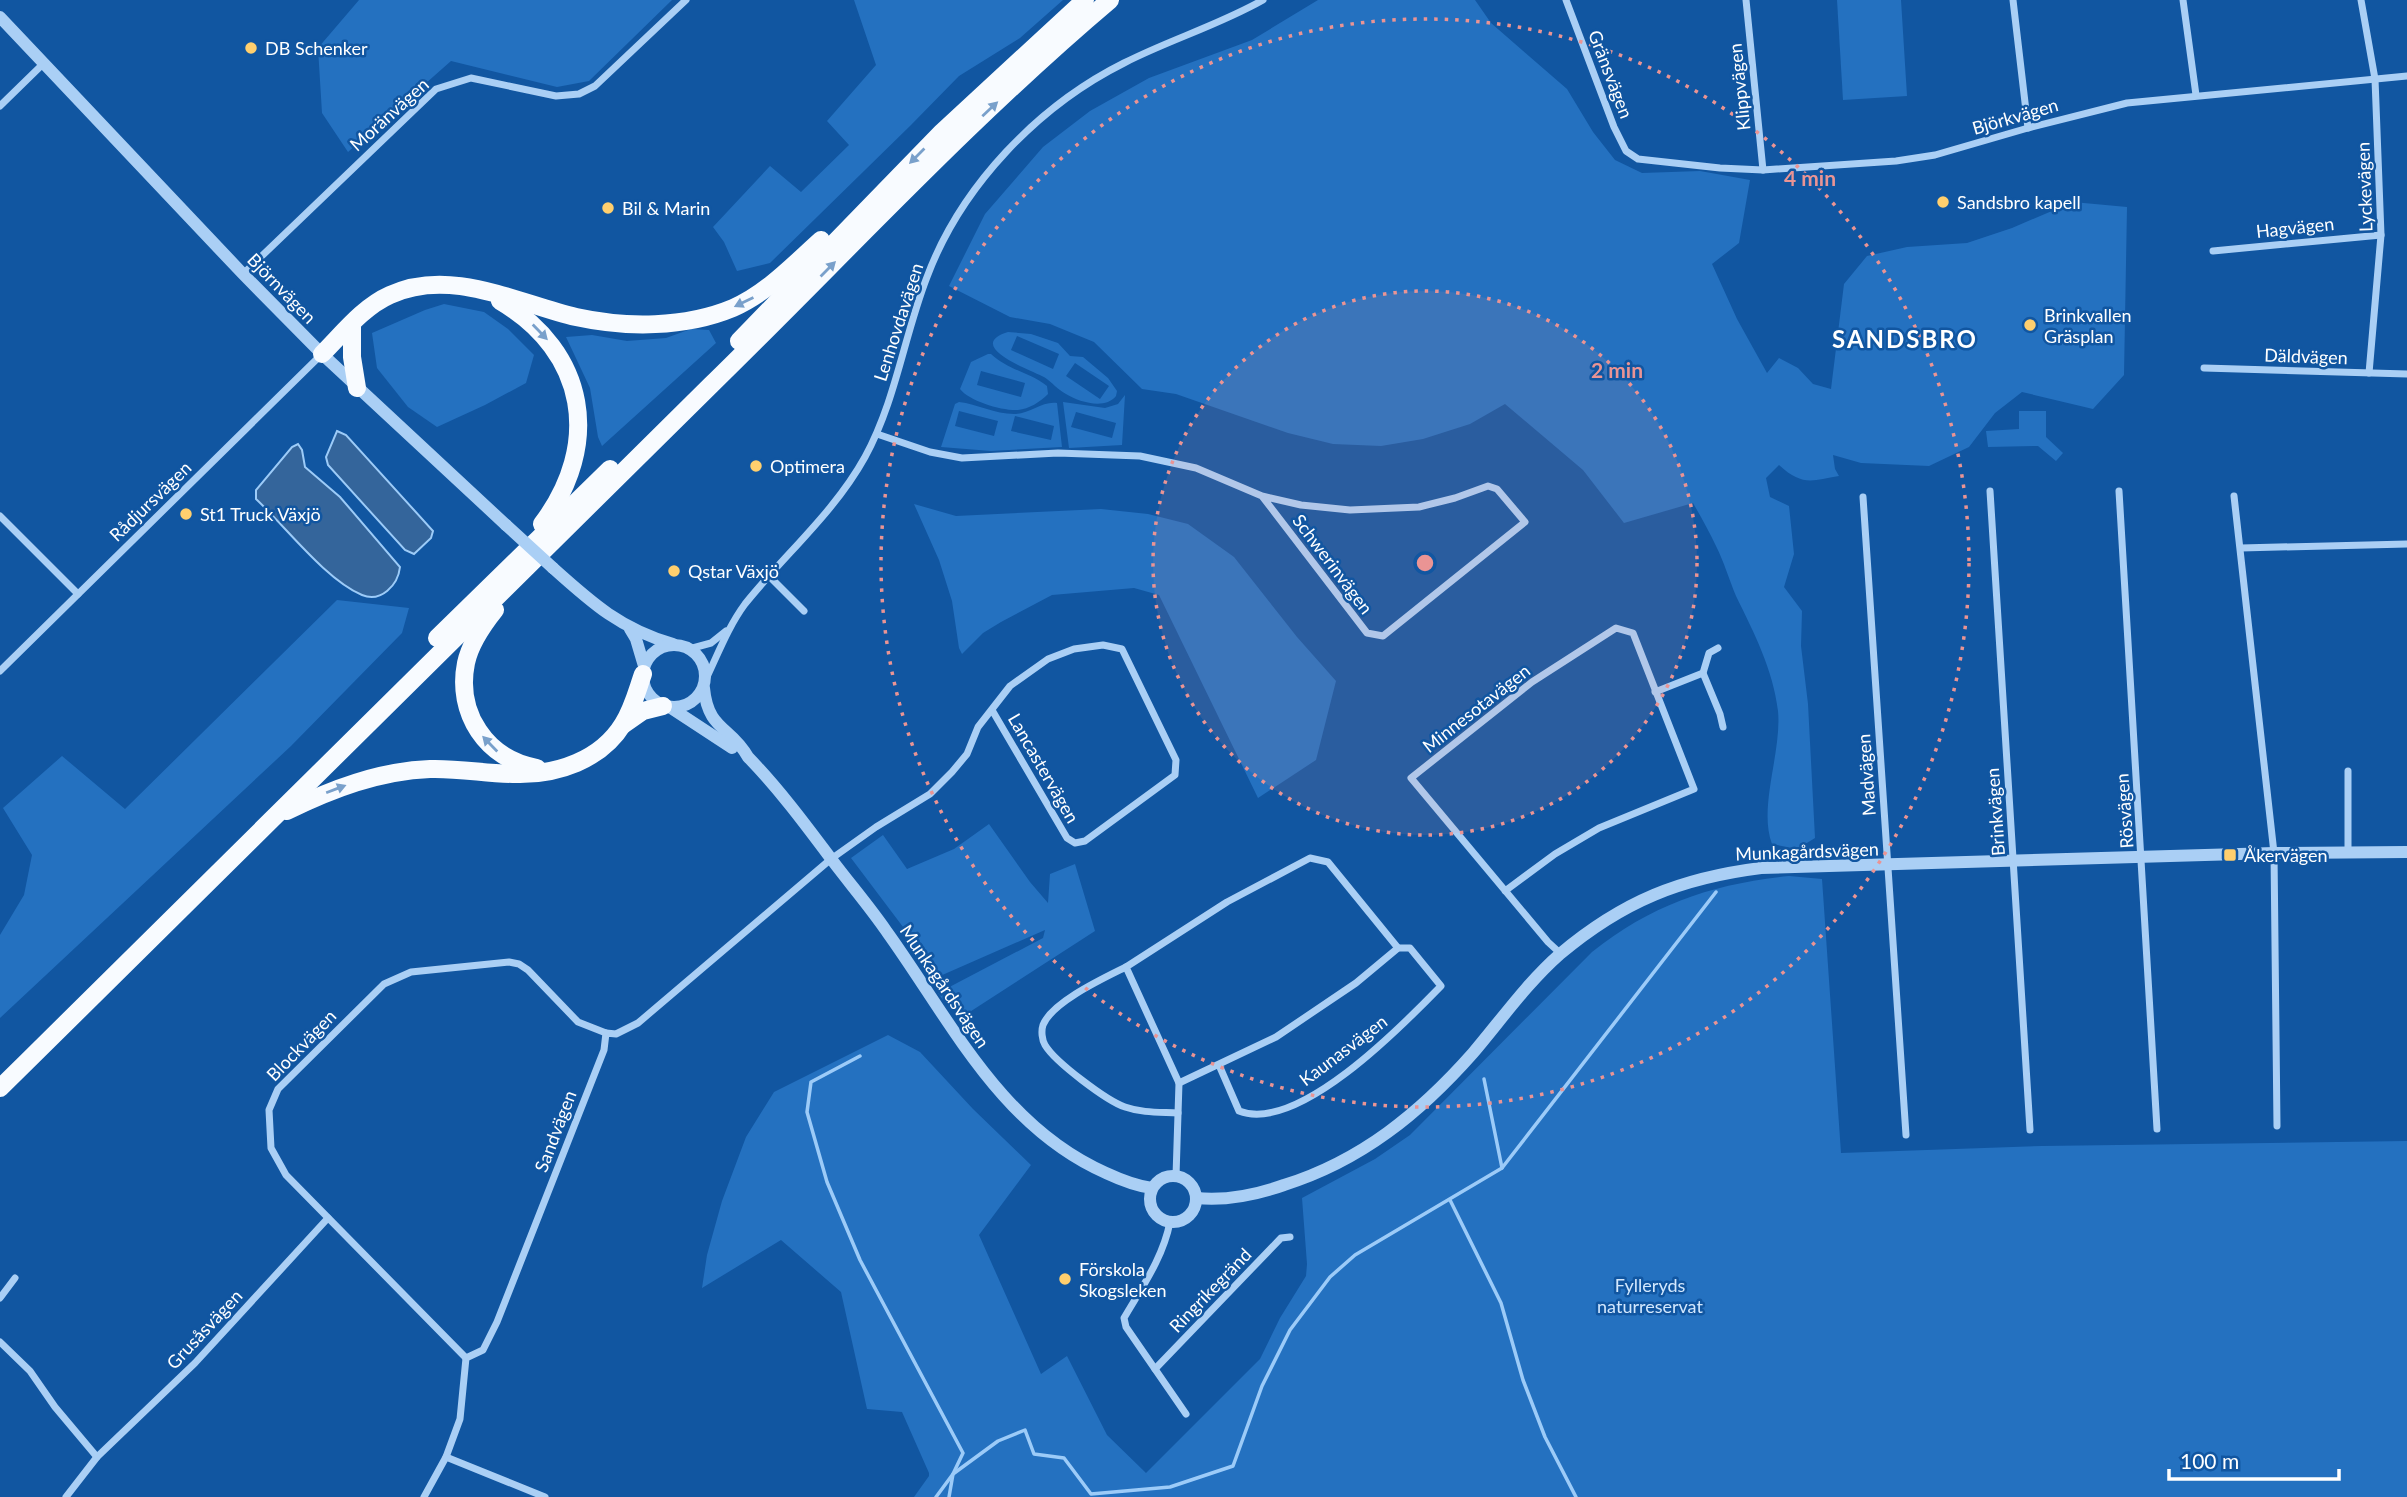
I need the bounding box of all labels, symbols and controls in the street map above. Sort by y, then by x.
street label: Gränsvägen [1584,27,1638,121]
place label: DB Schenker [265,37,368,59]
marker: DB Schenker [243,40,259,56]
street label: Klippvägen [1723,42,1755,132]
street label: Moränvägen [345,73,433,155]
street label: Björkvägen [1969,93,2061,139]
one-way arrow [981,101,998,117]
street label: Lyckevägen [2351,142,2377,232]
one-way arrow [910,147,926,164]
text: 4 min [1784,165,1836,190]
place label: Sandsbro kapell [1957,191,2081,213]
marker: Sandsbro kapell [1935,194,1951,210]
place label: Bil & Marin [622,197,710,219]
marker: Bil & Marin [600,200,616,216]
street label: Hagvägen [2255,212,2335,242]
street label: Björnvägen [243,248,321,328]
one-way arrow [820,260,837,277]
street label: Lenhovdavägen [869,260,927,384]
one-way arrow [734,297,754,308]
place label: Brinkvallen Gräsplan [2044,304,2132,347]
marker: Brinkvallen Gräsplan [2022,317,2038,333]
one-way arrow [532,323,549,340]
district label: SANDSBRO [1832,324,1978,353]
street label: Däldvägen [2264,344,2348,368]
text: 2 min [1591,357,1643,382]
place label: Optimera [770,455,845,477]
street label: Rådjursvägen [104,456,196,546]
marker: Optimera [748,458,764,474]
place label: St1 Truck Växjö [200,503,321,525]
marker: St1 Truck Växjö [178,506,194,522]
street label: Schwerinvägen [1288,510,1378,618]
centre of rings [1413,551,1437,575]
place label: Qstar Växjö [688,560,779,582]
marker: Qstar Växjö [666,563,682,579]
street label: Minnesotavägen [1418,659,1534,757]
street label: Lancastervägen [1004,709,1084,827]
street label: Madvägen [1852,733,1880,817]
one-way arrow [481,735,498,752]
street label: Brinkvägen [1981,767,2009,857]
street label: Rösvägen [2110,773,2138,849]
one-way arrow [326,784,347,795]
street label: Munkagårdsvägen [1735,837,1879,865]
place label: Åkervägen [2244,844,2328,866]
marker: Åkervägen [2222,847,2238,863]
street label: Munkagårdsvägen [896,920,994,1052]
street label: Blockvägen [262,1005,340,1085]
street label: Kaunasvägen [1295,1010,1391,1090]
street label: Sandvägen [529,1087,581,1175]
street label: Ringrikegränd [1164,1243,1256,1337]
place label: Förskola Skogsleken [1079,1258,1167,1301]
marker: Förskola Skogsleken [1057,1271,1073,1287]
park label: Fylleryds naturreservat [1597,1274,1703,1317]
street label: Grusåsvägen [162,1285,246,1373]
scale bar [2169,1438,2339,1482]
text: 100 m [2180,1448,2239,1473]

